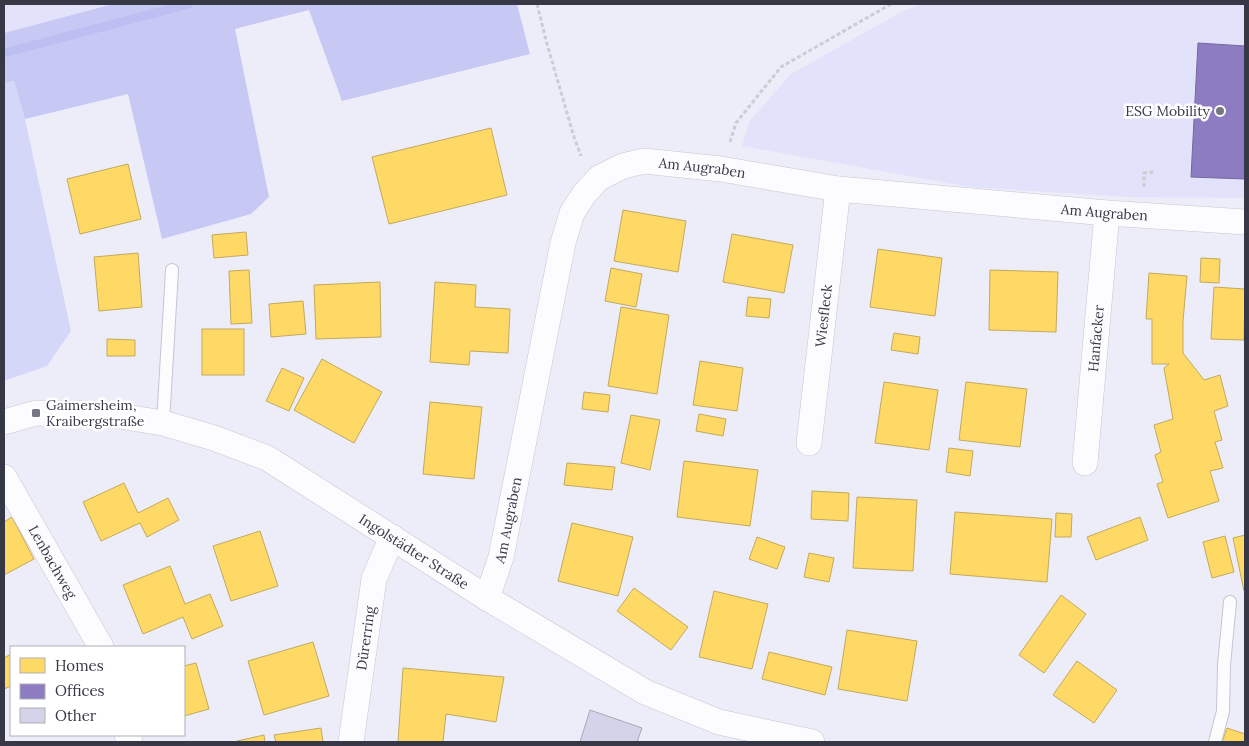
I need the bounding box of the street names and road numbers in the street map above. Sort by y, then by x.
street label: Am Augraben [657,153,747,182]
street label: Am Augraben [1059,200,1149,225]
street label: Wiesfleck [811,283,836,348]
street label: Hanfacker [1084,304,1108,373]
street label: Am Augraben [490,475,526,567]
street label: Ingolstädter Straße [356,510,473,593]
street label: Lenbachweg [24,522,81,602]
street label: Dürerring [352,605,379,671]

